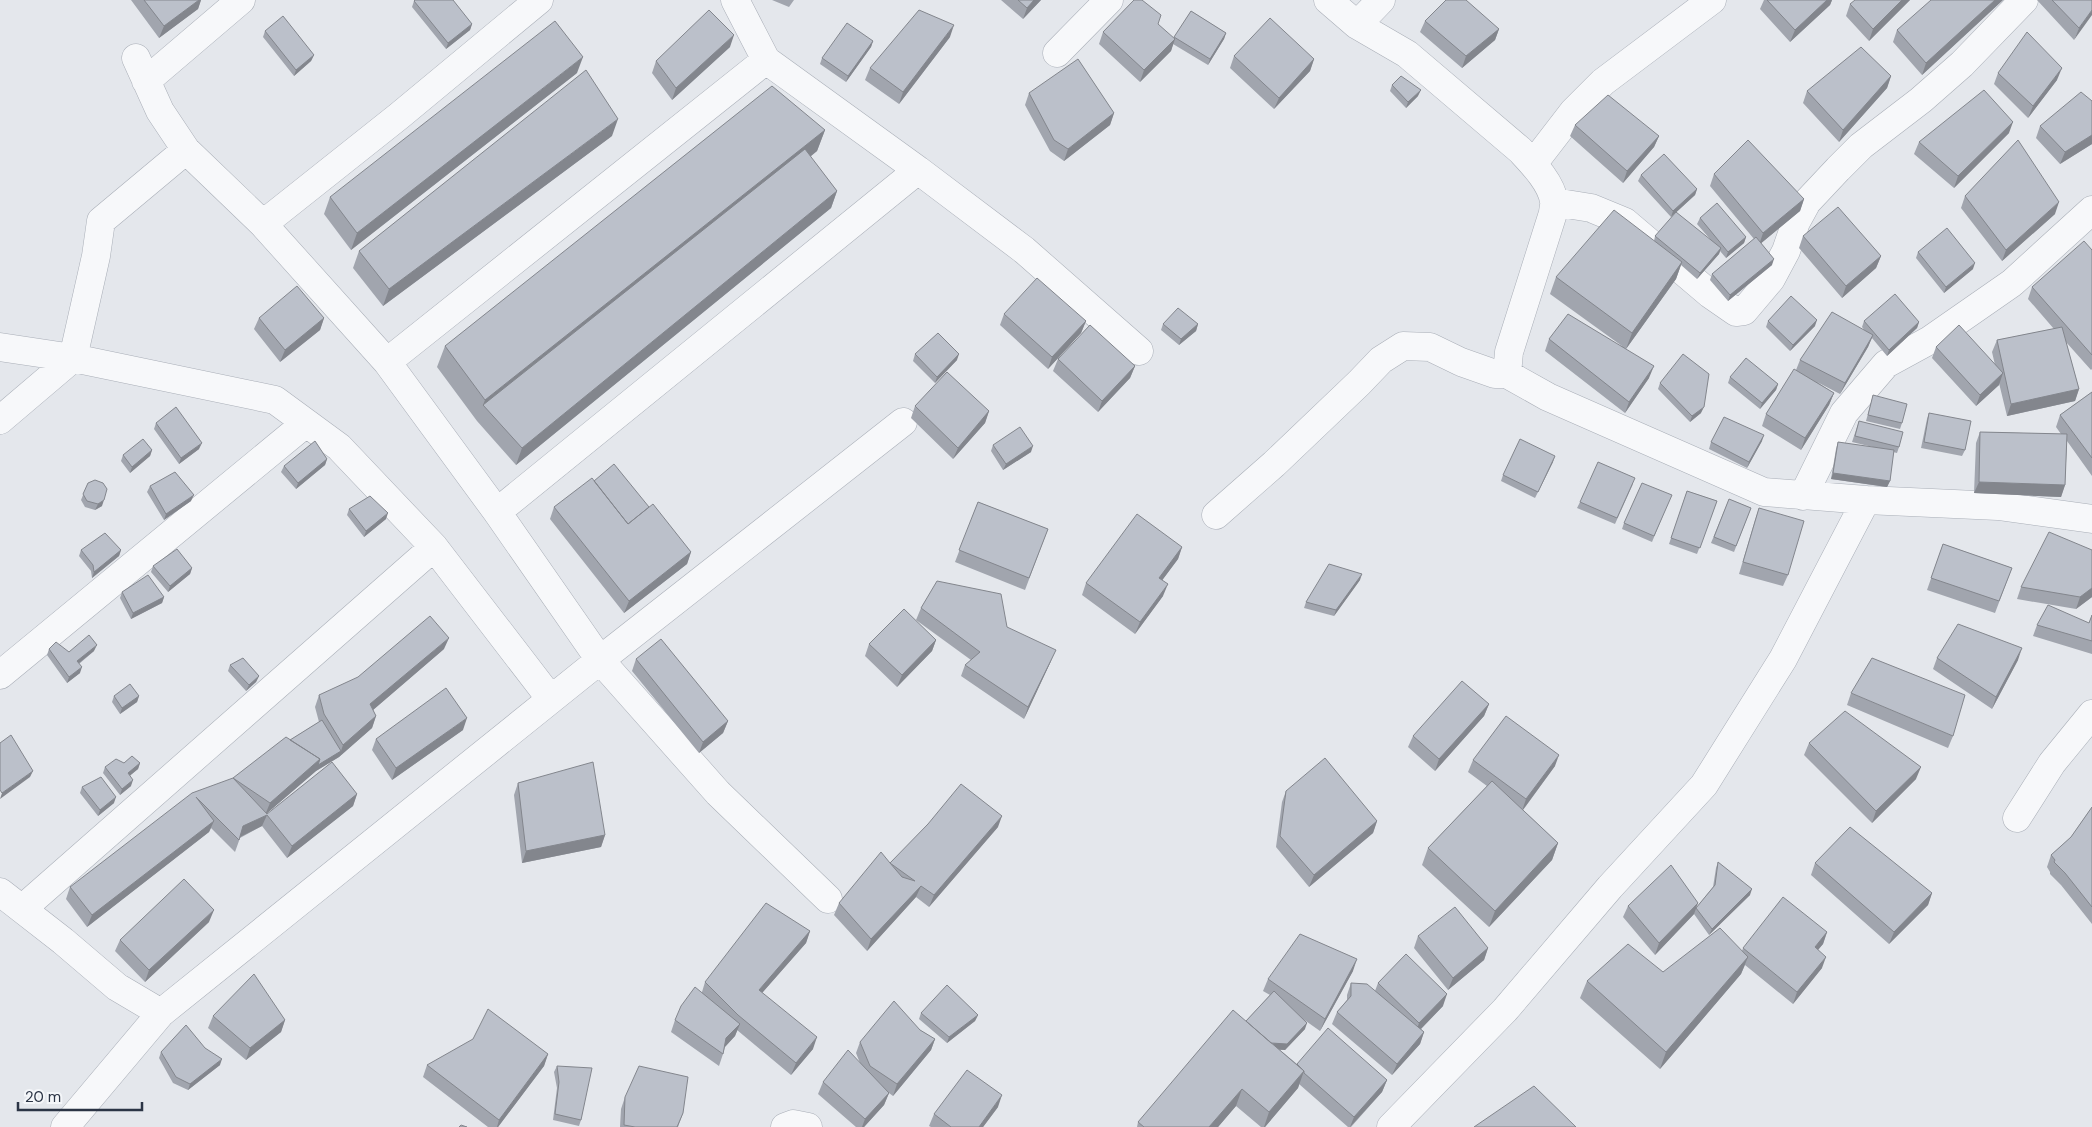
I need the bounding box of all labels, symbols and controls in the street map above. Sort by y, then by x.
scale bar [18,1080,141,1112]
text: 20 m [25,1087,61,1107]

